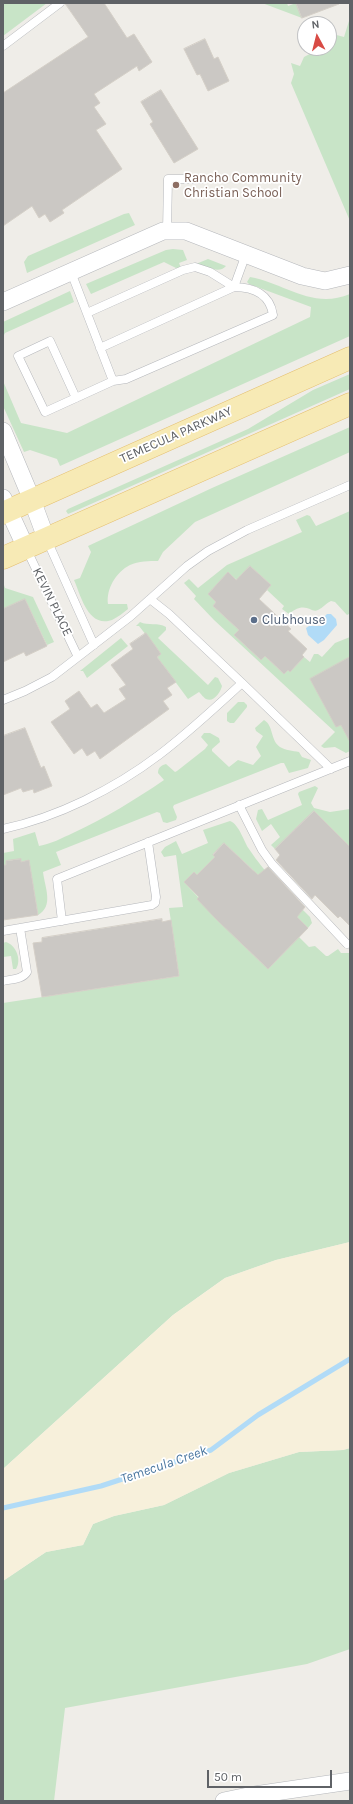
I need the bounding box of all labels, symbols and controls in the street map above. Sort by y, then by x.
north arrow [297,16,337,56]
text: N [311,18,320,32]
place label: Rancho Community Christian School [184,170,302,201]
marker: Rancho Community Christian School [171,180,181,190]
street label: TEMECULA PARKWAY [118,403,234,467]
street label: KEVIN PLACE [29,565,75,639]
place label: Clubhouse [262,612,326,628]
marker: Clubhouse [249,615,259,625]
water label: Temecula Creek [119,1442,209,1488]
scale bar [209,1762,334,1788]
text: 50 m [214,1770,242,1784]

